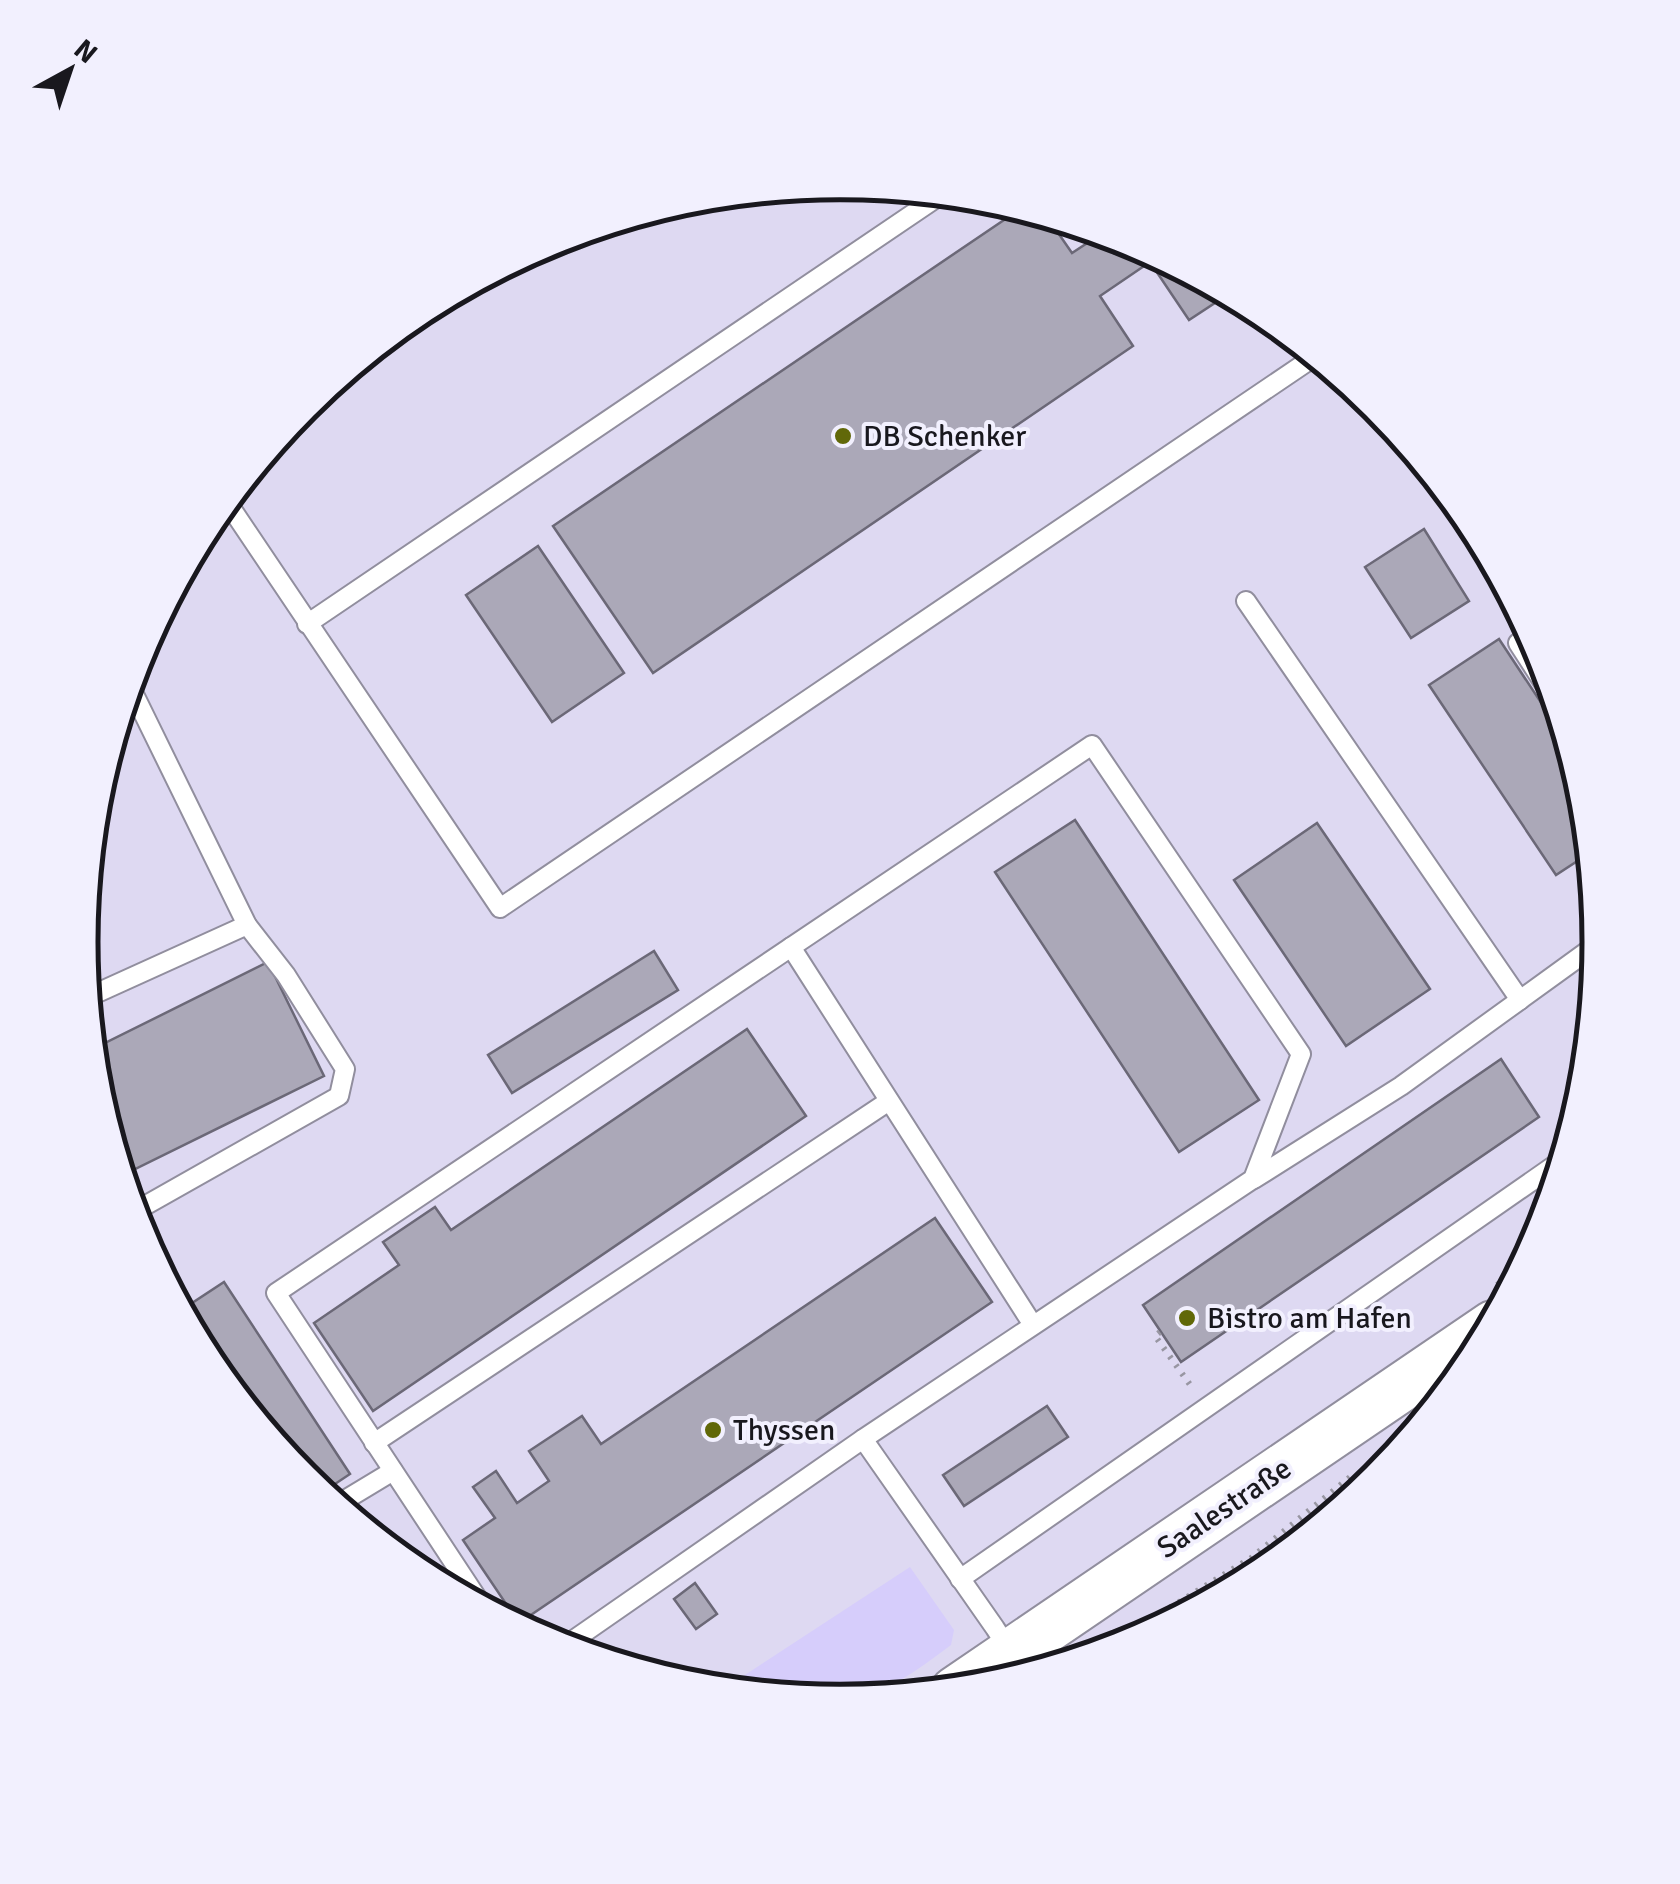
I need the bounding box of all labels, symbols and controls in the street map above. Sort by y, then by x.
north arrow [20,20,120,120]
text: N [67,32,104,71]
place label: DB Schenker [863,418,1026,455]
marker: DB Schenker [832,425,854,447]
place label: Bistro am Hafen [1207,1300,1412,1337]
marker: Bistro am Hafen [1176,1307,1198,1329]
place label: Thyssen [733,1412,835,1449]
marker: Thyssen [702,1419,724,1441]
street label: Saalestraße [1150,1450,1298,1567]

